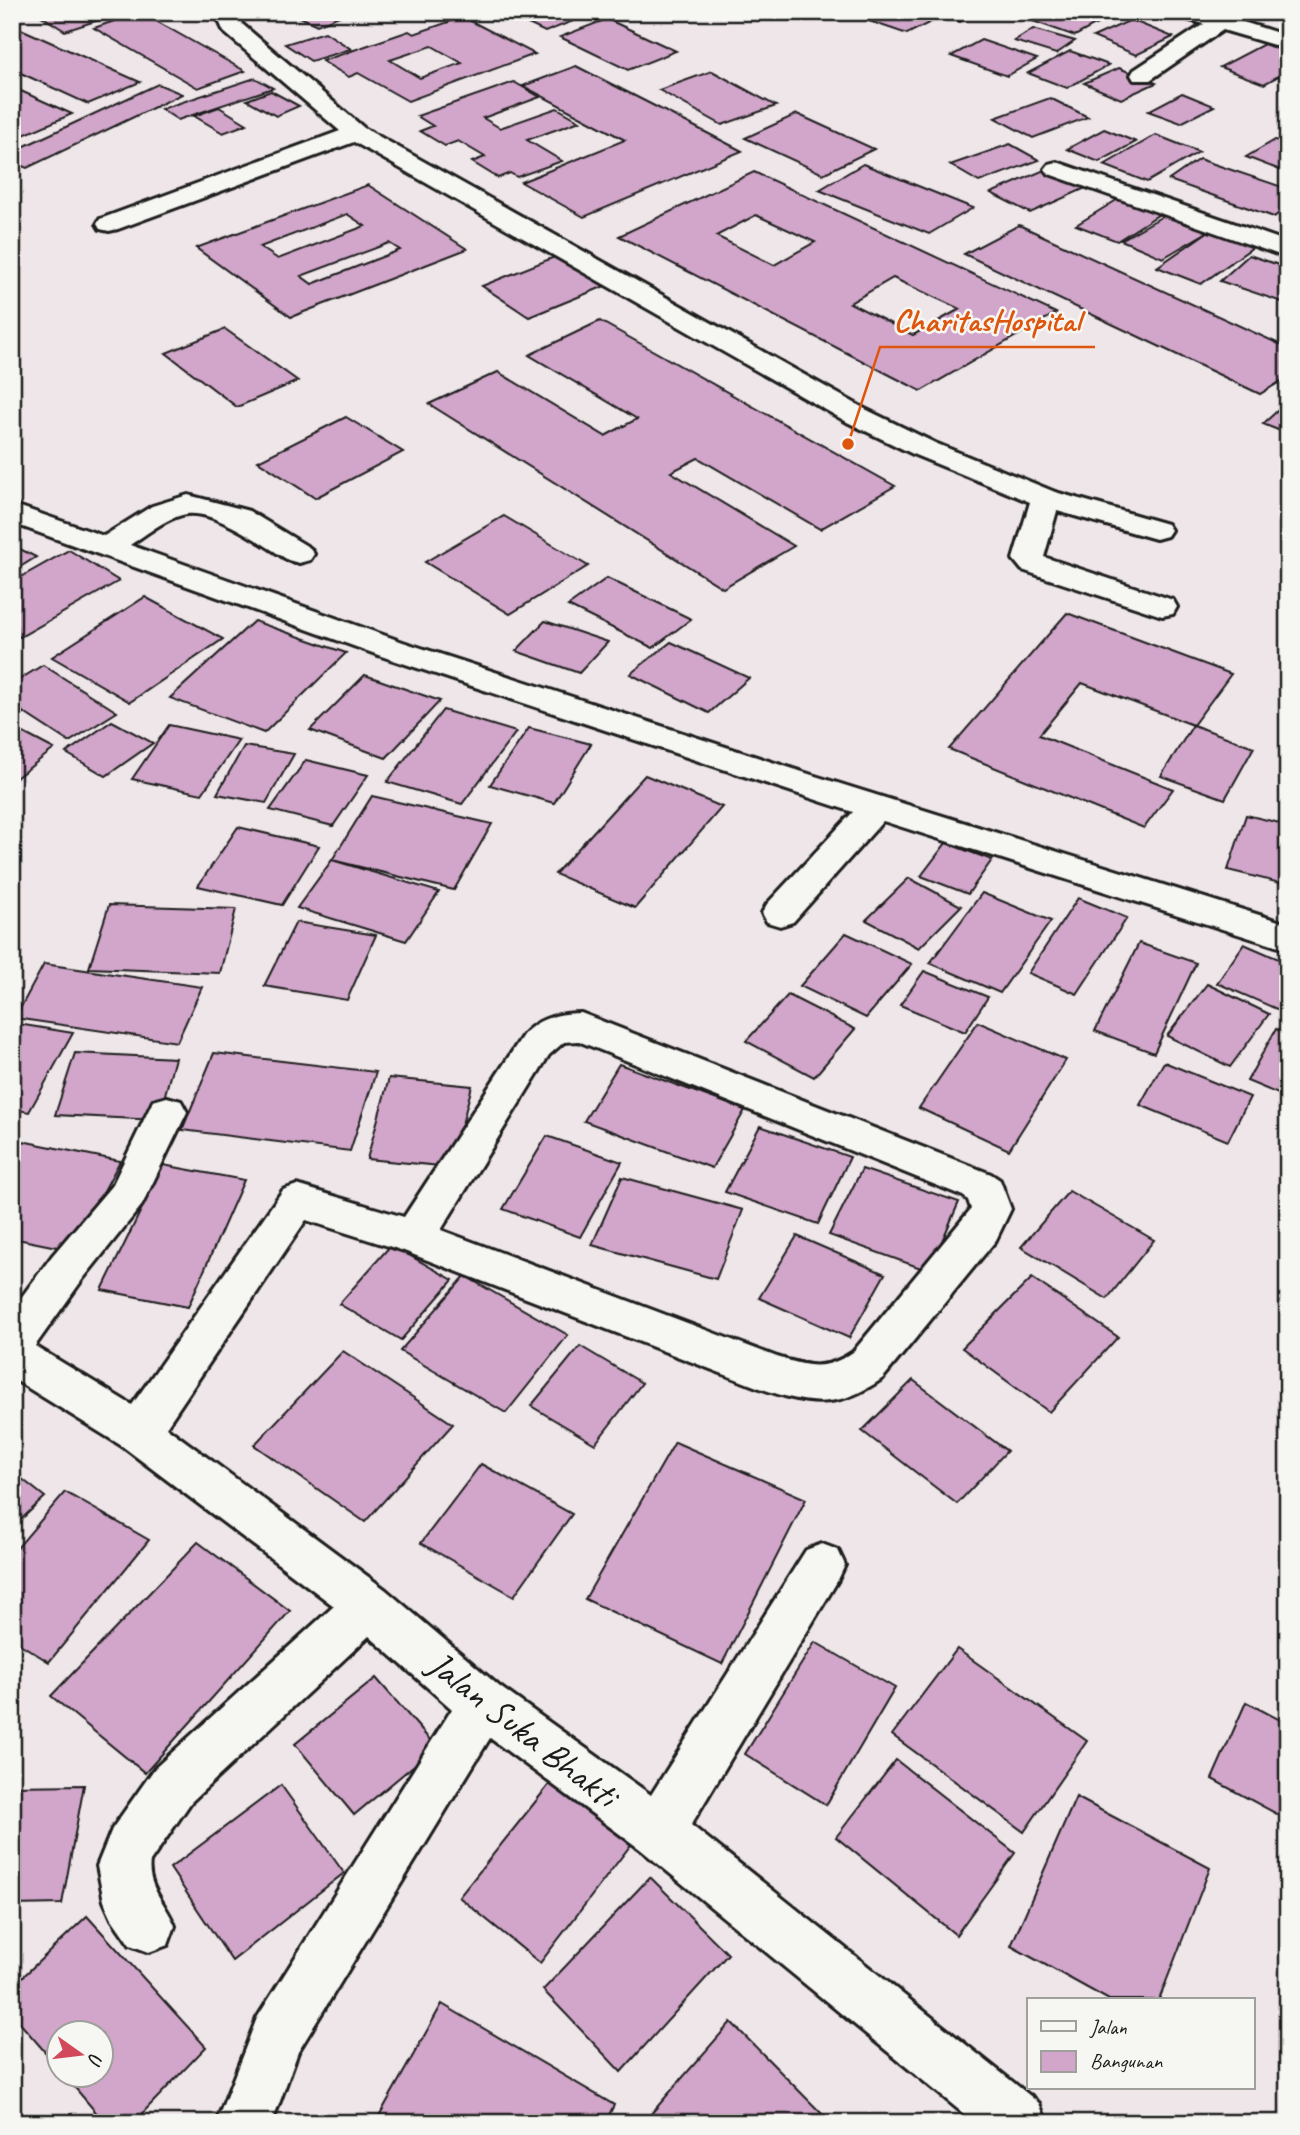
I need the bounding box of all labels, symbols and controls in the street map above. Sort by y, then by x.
callout: CharitasHospital [880,294,1095,347]
text: CharitasHospital [894,300,1087,341]
street label: Jalan Suka Bhakti [417,1639,631,1821]
legend [1027,1998,1254,2090]
text: Jalan [1089,2014,1127,2040]
north arrow [46,2020,116,2090]
text: Bangunan [1090,2048,1163,2074]
text: U [82,2051,108,2069]

